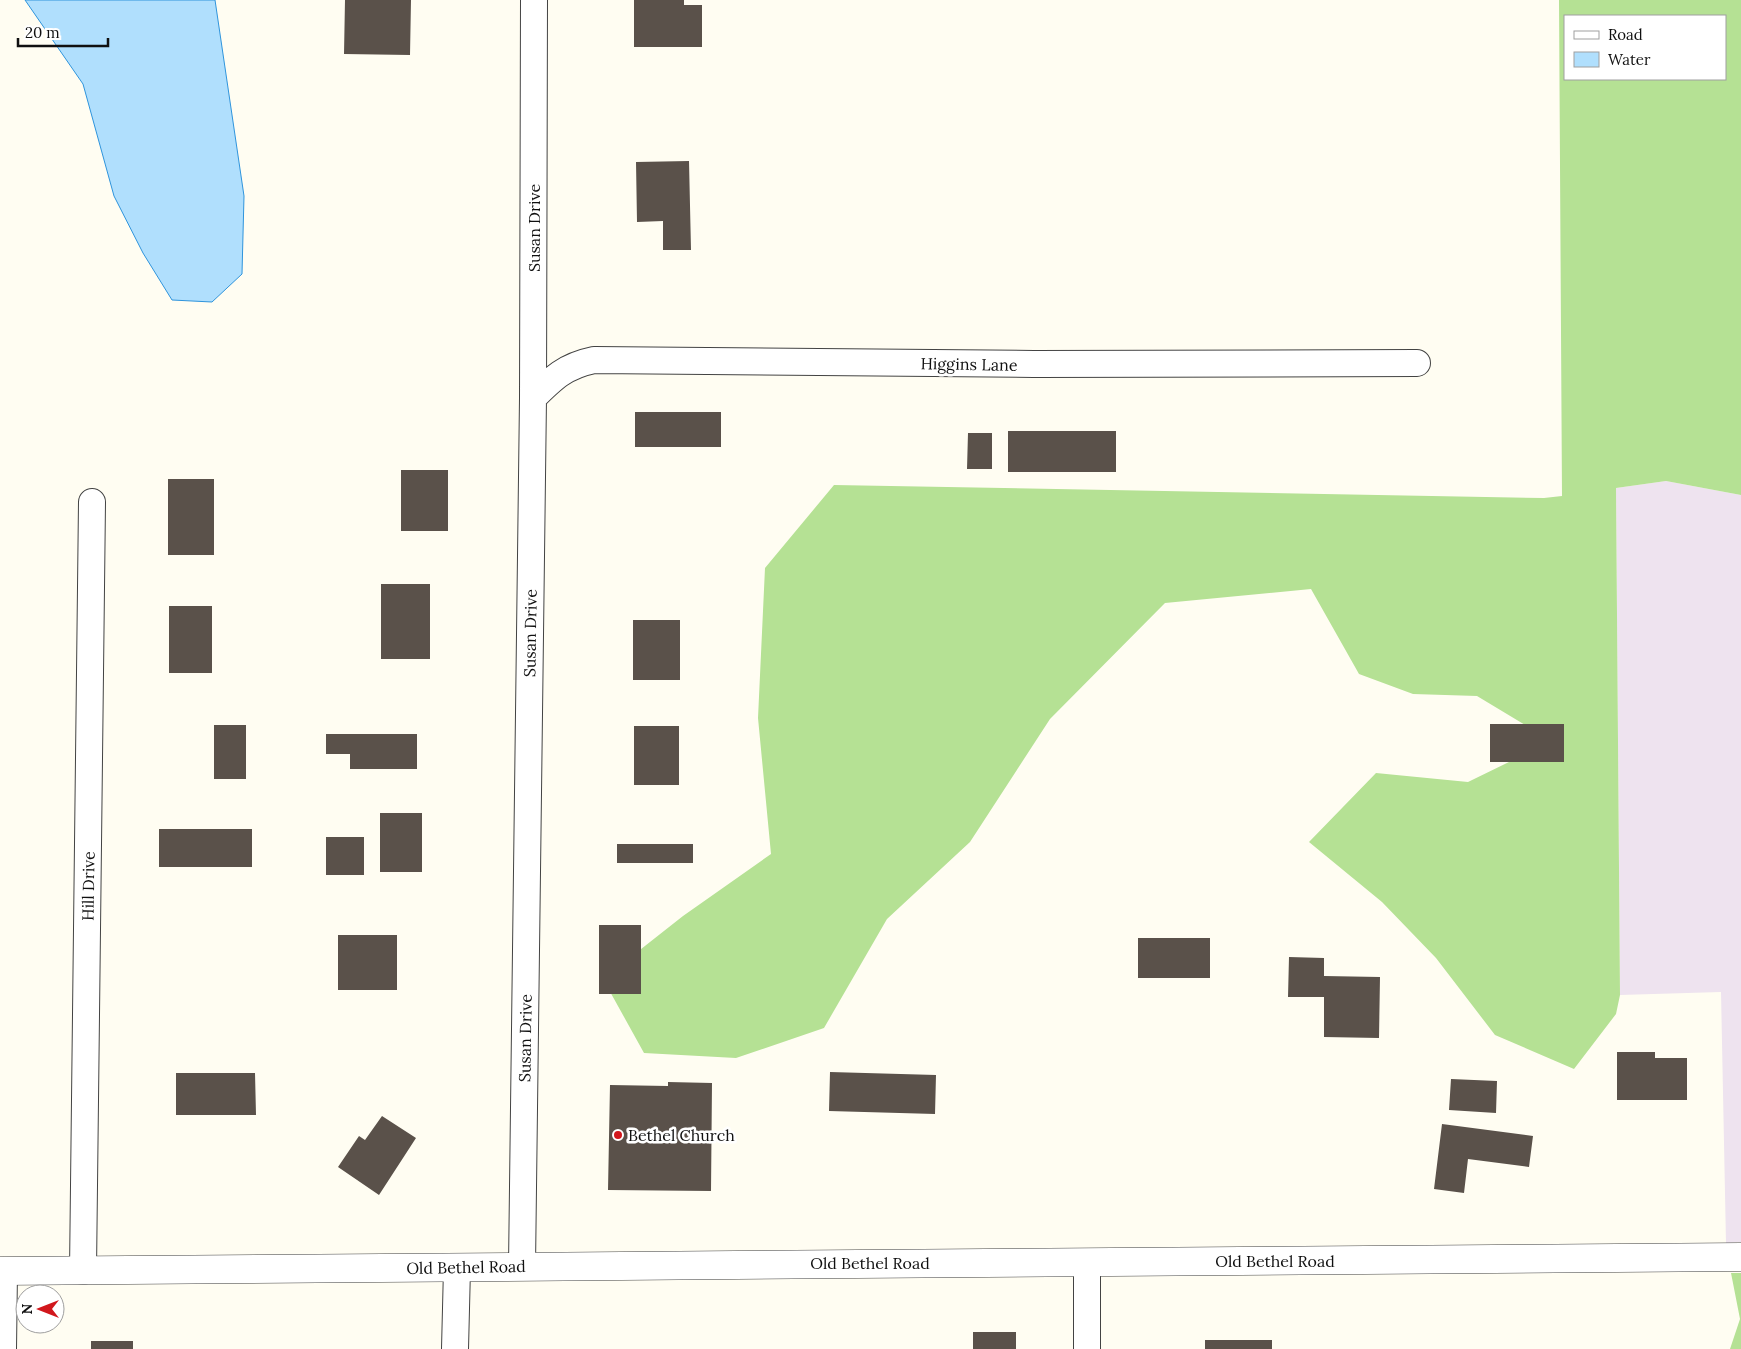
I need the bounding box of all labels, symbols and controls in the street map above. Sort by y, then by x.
scale bar [18,15,108,47]
legend [1564,15,1726,80]
text: 20 m [25,23,60,42]
text: Road [1608,25,1643,44]
text: Water [1608,50,1651,69]
street label: Susan Drive [524,184,544,272]
street label: Higgins Lane [920,353,1018,375]
street label: Susan Drive [519,588,541,677]
street label: Hill Drive [77,851,99,921]
street label: Susan Drive [514,993,536,1082]
place label: Bethel Church [628,1125,735,1145]
marker: Bethel Church [612,1129,624,1141]
street label: Old Bethel Road [1215,1251,1335,1271]
street label: Old Bethel Road [810,1253,930,1273]
street label: Old Bethel Road [406,1256,526,1278]
north arrow [15,1284,65,1334]
text: N [18,1303,36,1314]

